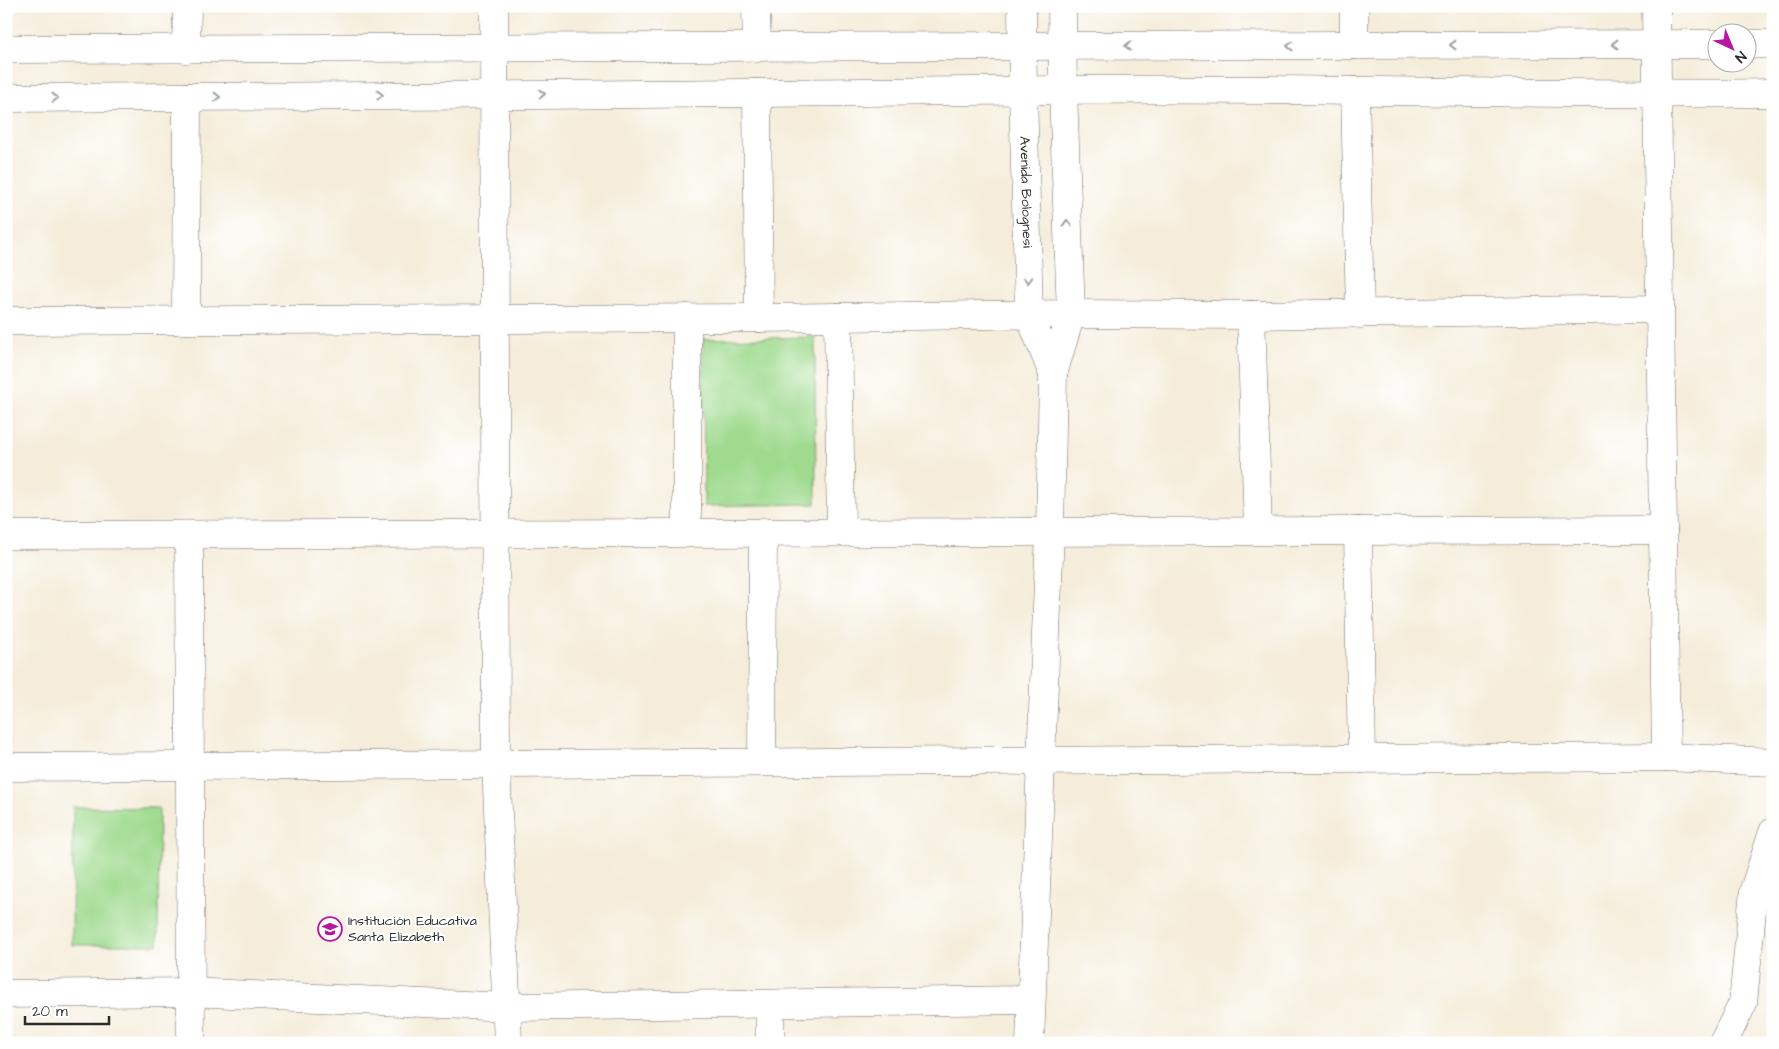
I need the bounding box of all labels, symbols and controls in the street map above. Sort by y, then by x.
north arrow [1706,22,1756,72]
one-way arrow [1611,39,1619,49]
one-way arrow [1449,40,1456,50]
one-way arrow [1124,41,1132,51]
one-way arrow [1286,41,1294,51]
text: N [1730,46,1750,67]
one-way arrow [539,89,547,99]
one-way arrow [376,90,384,101]
one-way arrow [214,91,222,102]
one-way arrow [52,93,59,103]
street label: Avenida Bolognesi [1014,136,1037,248]
one-way arrow [1062,219,1073,227]
one-way arrow [1023,276,1033,284]
place label: Institución Educativa Santa Elizabeth [348,911,477,947]
school or university icon: Institución Educativa Santa Elizabeth [317,916,343,942]
scale bar [25,994,109,1026]
text: 20 m [32,1001,68,1022]

